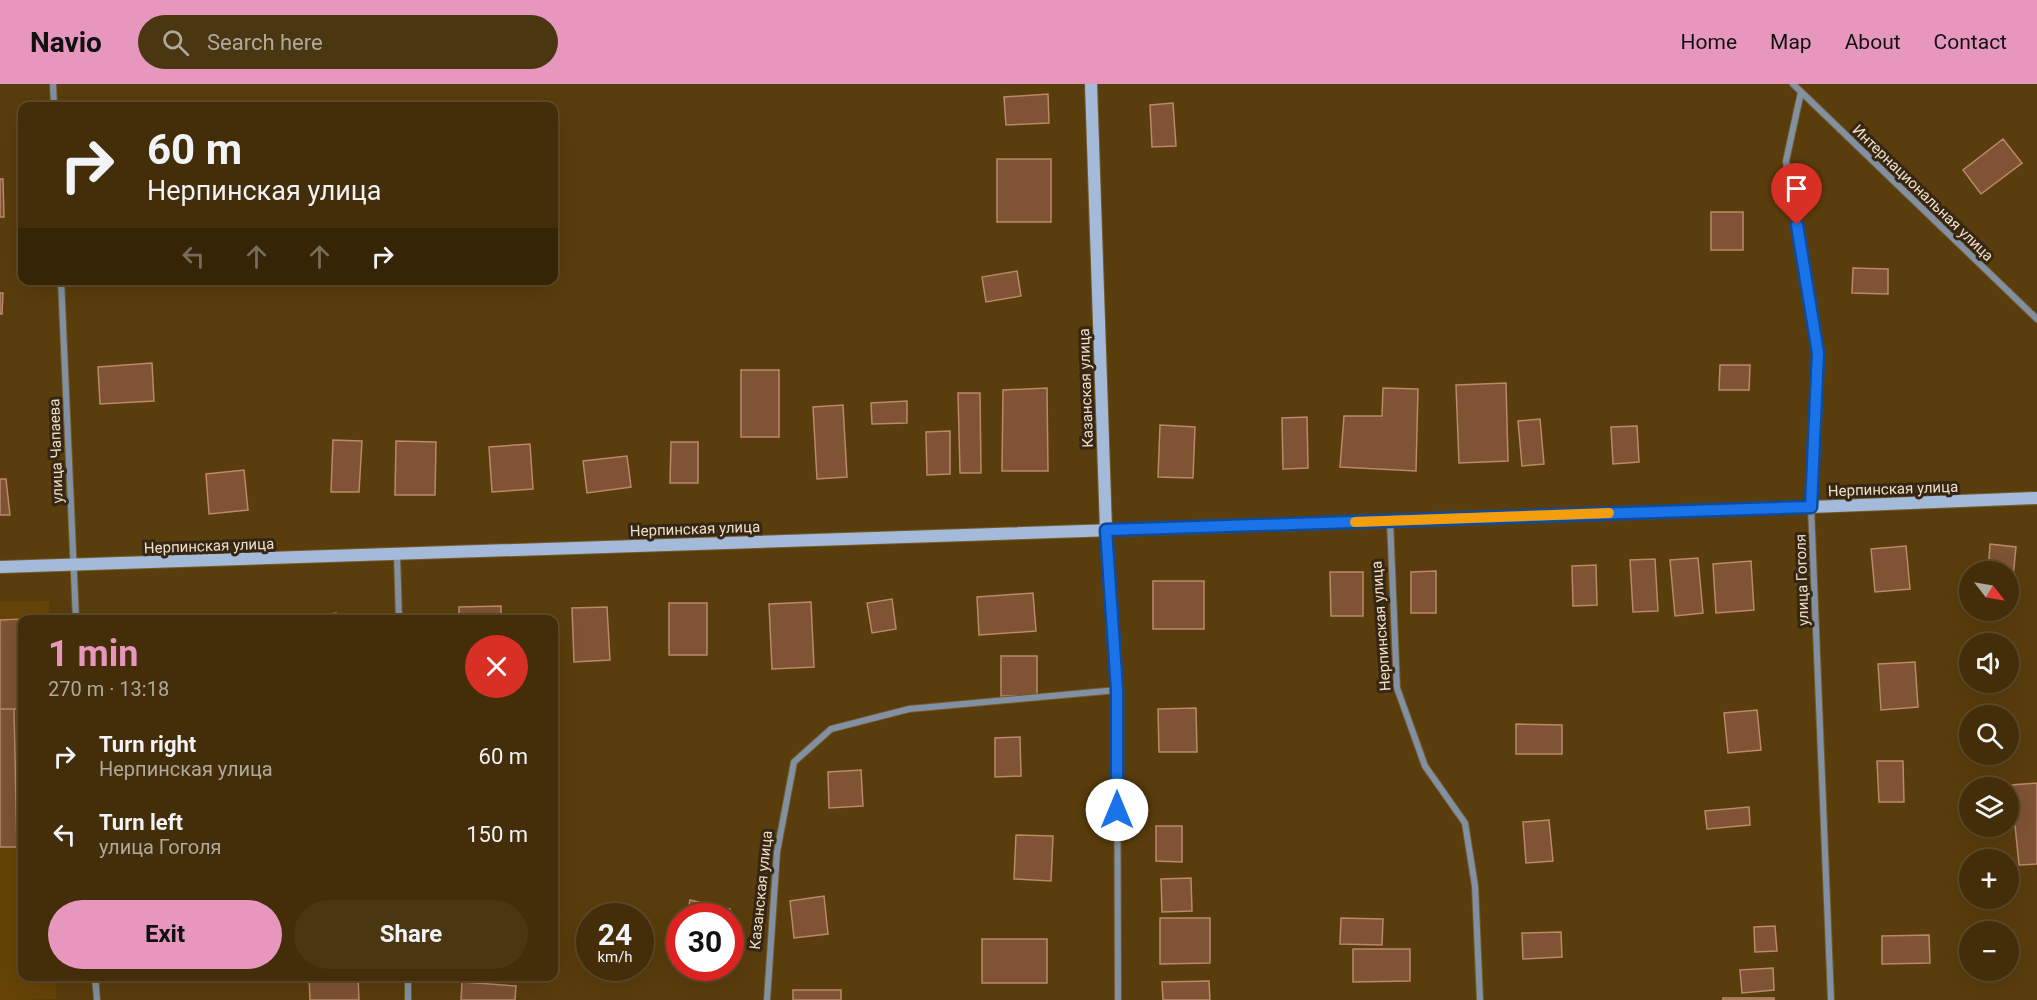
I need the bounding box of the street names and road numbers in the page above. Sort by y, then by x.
street label: Интернациональная улица [1849,121,1997,265]
street label: Казанская улица [1075,328,1097,448]
street label: улица Чапаева [45,398,67,504]
street label: Нерпинская улица [1828,478,1958,500]
street label: Нерпинская улица [630,518,760,540]
street label: улица Гоголя [1791,534,1813,626]
street label: Нерпинская улица [144,535,274,557]
street label: Нерпинская улица [1367,560,1395,692]
street label: Казанская улица [746,830,776,950]

